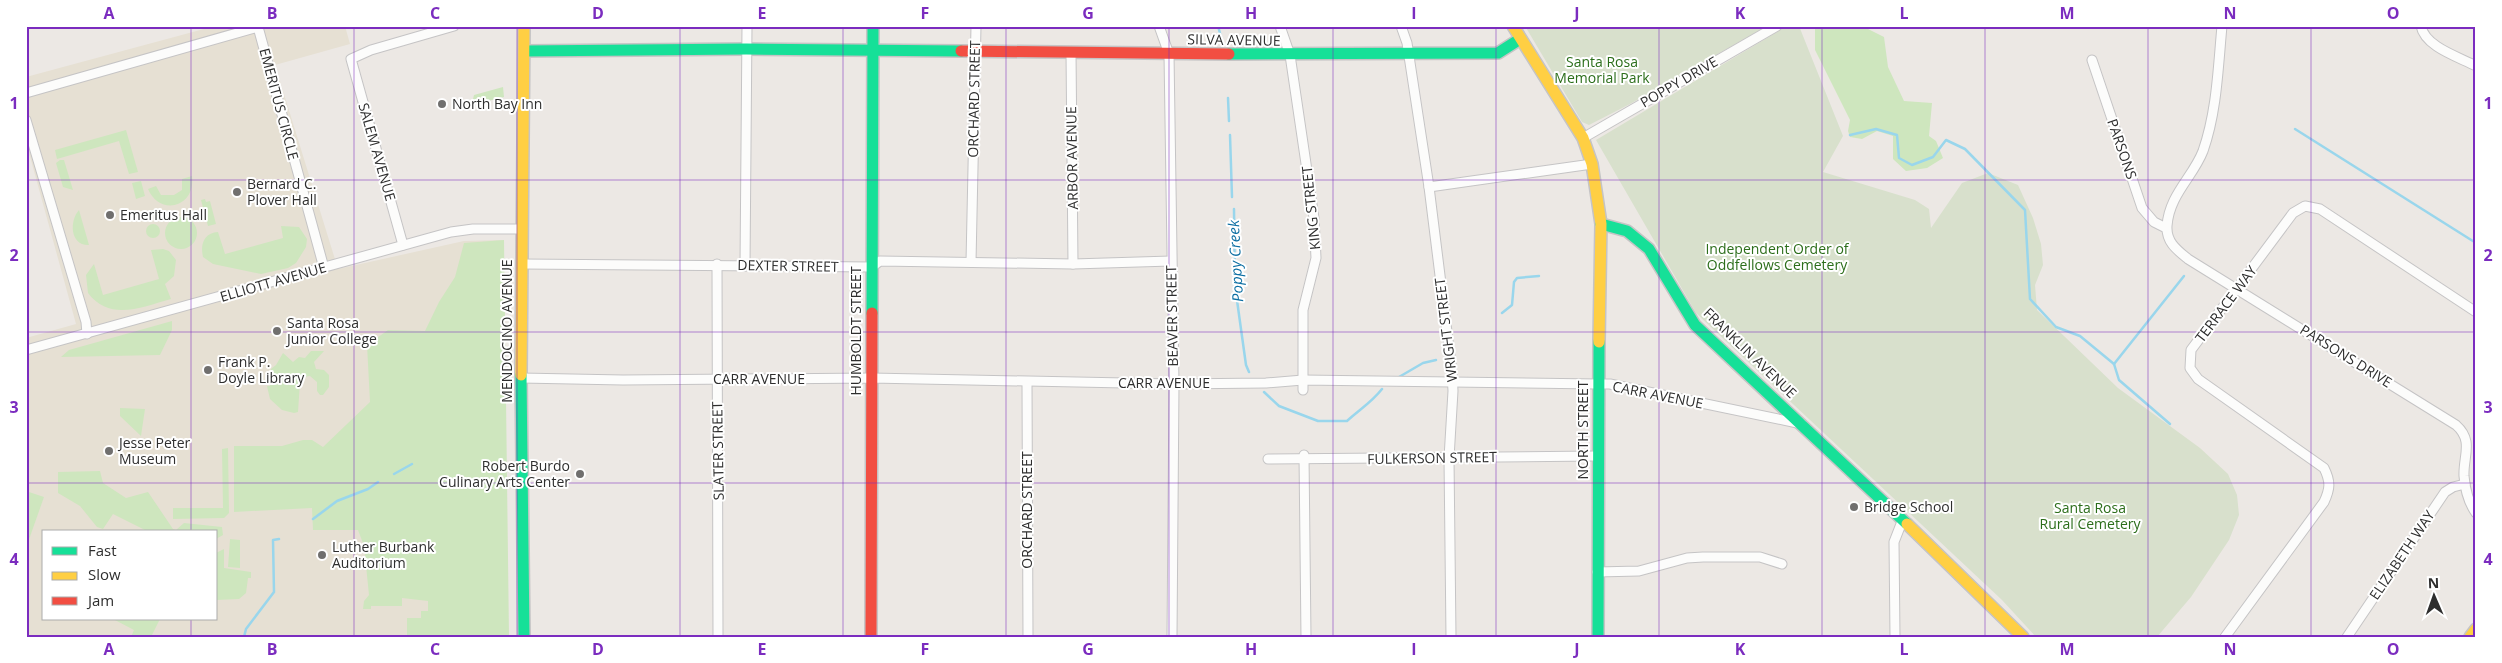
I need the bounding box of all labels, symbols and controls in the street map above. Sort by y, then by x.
text: A [103,2,115,24]
text: B [267,2,277,24]
text: C [430,2,440,24]
text: D [592,2,604,24]
text: E [758,2,767,24]
text: F [921,2,929,24]
text: G [1082,2,1094,24]
text: H [1245,2,1257,24]
text: I [1411,2,1417,24]
text: J [1572,2,1580,24]
text: K [1735,2,1746,24]
text: L [1899,2,1909,24]
text: M [2059,2,2075,24]
text: N [2223,2,2237,24]
text: O [2387,2,2399,24]
street label: SILVA AVENUE [1187,29,1281,50]
street label: ORCHARD STREET [963,40,984,158]
street label: EMERITUS CIRCLE [255,46,304,162]
park label: Santa Rosa Memorial Park [1554,52,1650,87]
street label: POPPY DRIVE [1637,52,1721,111]
text: 1 [9,92,19,114]
text: 1 [2483,92,2493,114]
place label: North Bay Inn [452,94,542,113]
marker: North Bay Inn [436,98,448,110]
street label: SALEM AVENUE [354,101,401,203]
street label: ARBOR AVENUE [1061,106,1082,210]
street label: PARSONS [2103,116,2142,182]
street label: KING STREET [1297,165,1324,251]
place label: Bernard C. Plover Hall [247,174,317,209]
marker: Bernard C. Plover Hall [231,186,243,198]
place label: Emeritus Hall [120,205,207,224]
marker: Emeritus Hall [104,209,116,221]
water label: Poppy Creek [1223,219,1247,303]
park label: Independent Order of Oddfellows Cemetery [1705,239,1850,274]
text: 2 [9,244,19,266]
text: 2 [2483,244,2493,266]
street label: DEXTER STREET [737,255,839,276]
street label: ELLIOTT AVENUE [217,257,328,306]
street label: MENDOCINO AVENUE [497,259,516,403]
street label: TERRACE WAY [2190,261,2261,346]
street label: BEAVER STREET [1161,265,1182,367]
street label: HUMBOLDT STREET [846,266,865,396]
street label: WRIGHT STREET [1430,277,1461,383]
street label: FRANKLIN AVENUE [1700,303,1801,402]
place label: Santa Rosa Junior College [285,313,377,348]
street label: PARSONS DRIVE [2297,320,2396,391]
marker: Santa Rosa Junior College [271,325,283,337]
place label: Frank P. Doyle Library [218,352,305,387]
marker: Frank P. Doyle Library [202,364,214,376]
street label: CARR AVENUE [713,369,805,388]
street label: CARR AVENUE [1118,373,1210,392]
street label: CARR AVENUE [1611,376,1705,413]
street label: NORTH STREET [1573,380,1592,480]
text: 3 [9,396,19,418]
text: 3 [2483,396,2493,418]
street label: SLATER STREET [707,401,728,501]
place label: Jesse Peter Museum [117,433,191,468]
marker: Jesse Peter Museum [103,445,115,457]
street label: FULKERSON STREET [1367,447,1497,468]
street label: ORCHARD STREET [1017,451,1036,569]
place label: Robert Burdo Culinary Arts Center [439,456,570,491]
marker: Robert Burdo Culinary Arts Center [574,468,586,480]
place label: Bridge School [1864,497,1953,516]
park label: Santa Rosa Rural Cemetery [2040,498,2141,533]
marker: Bridge School [1848,501,1860,513]
street label: ELIZABETH WAY [2365,506,2439,603]
legend [42,530,218,620]
place label: Luther Burbank Auditorium [332,537,435,572]
text: Fast [88,540,117,560]
text: 4 [9,548,19,570]
text: 4 [2483,548,2493,570]
marker: Luther Burbank Auditorium [316,549,328,561]
text: Slow [88,564,121,584]
north arrow [2410,570,2460,620]
text: N [2428,573,2440,592]
text: Jam [86,590,114,610]
text: A [103,638,115,660]
text: B [267,638,277,660]
text: C [430,638,440,660]
text: D [592,638,604,660]
text: E [758,638,767,660]
text: F [921,638,929,660]
text: G [1082,638,1094,660]
text: H [1245,638,1257,660]
text: I [1411,638,1417,660]
text: J [1572,638,1580,660]
text: K [1735,638,1746,660]
text: L [1899,638,1909,660]
text: M [2059,638,2075,660]
text: N [2223,638,2237,660]
text: O [2387,638,2399,660]

